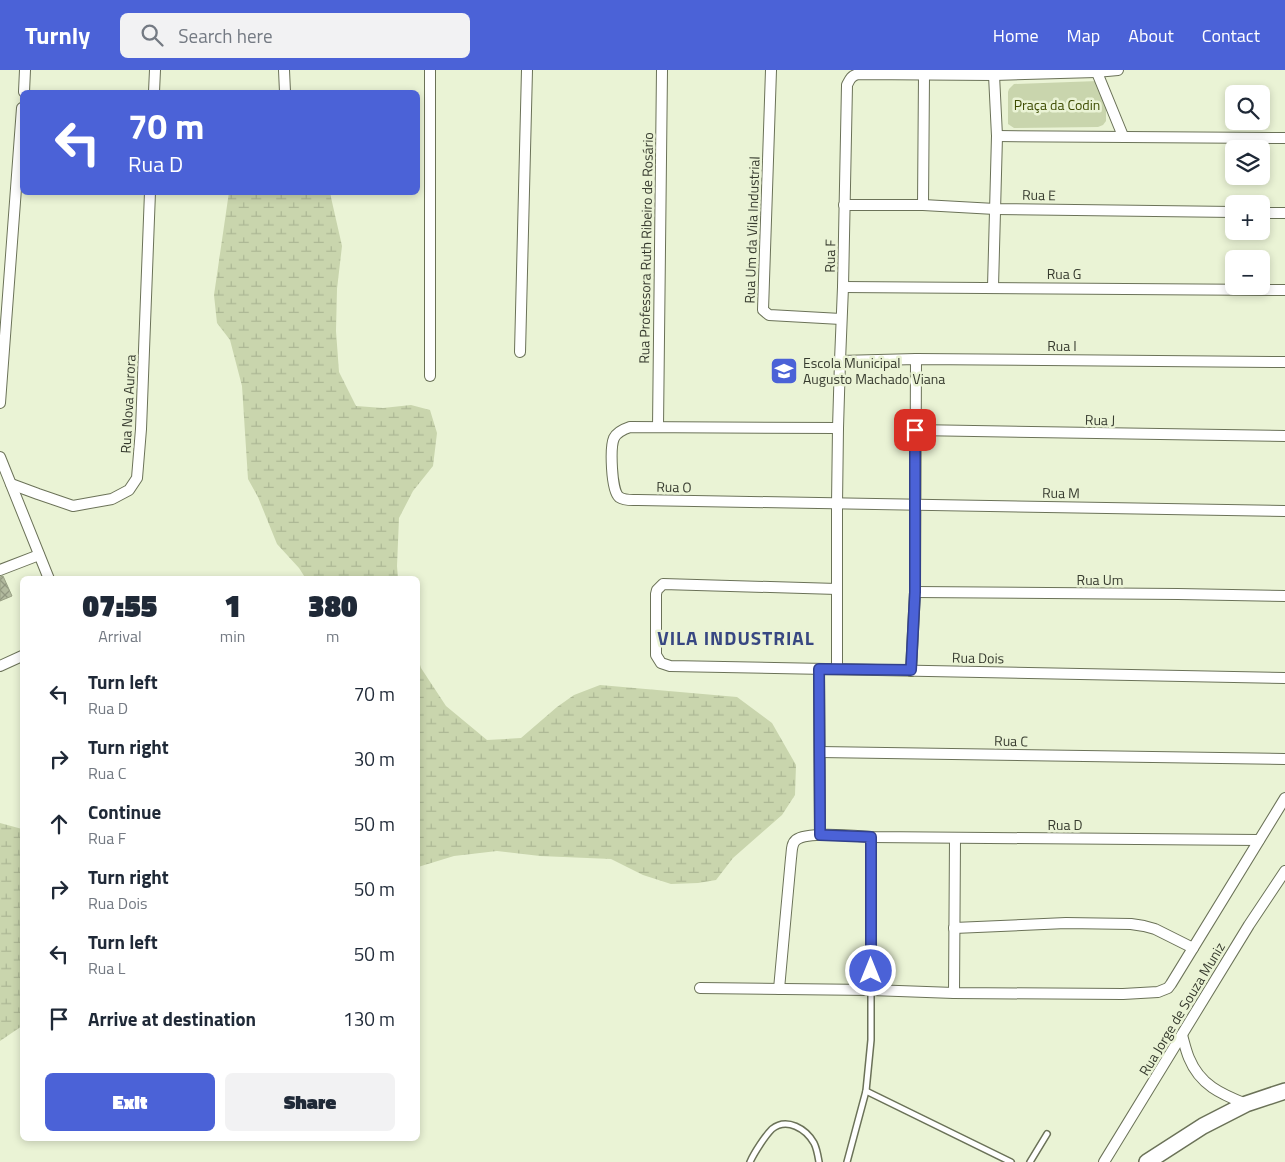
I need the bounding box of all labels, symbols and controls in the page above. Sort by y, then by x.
search box [120,13,470,58]
text: Turnly [25,17,90,53]
icon: search [138,21,166,49]
text: Search here [178,21,273,50]
text: Home [993,22,1039,49]
text: Map [1067,22,1100,49]
text: About [1128,22,1174,49]
text: Contact [1202,22,1260,49]
map controls [1225,85,1270,295]
button: search [1225,85,1270,130]
park label: Praça da Codin [1014,94,1100,115]
text: 70 m [128,99,204,153]
icon: left [45,110,110,175]
street label: Rua Professora Ruth Ribeiro de Rosário [633,132,658,364]
button: layers [1225,140,1270,185]
text: Rua D [128,147,183,181]
street label: Rua Um da Vila Industrial [738,156,765,304]
street label: Rua E [1022,184,1056,205]
button: + [1225,195,1270,240]
street label: Rua F [819,239,840,273]
button: − [1225,250,1270,295]
street label: Rua G [1047,263,1081,284]
street label: Rua I [1047,335,1077,356]
place label: Escola Municipal Augusto Machado Viana [803,352,945,389]
street label: Rua Nova Aurora [114,354,141,454]
school or university icon: Escola Municipal Augusto Machado Viana [769,356,799,386]
pin [894,409,936,451]
street label: Rua J [1085,409,1115,430]
icon: arrive [901,416,929,444]
street label: Rua O [656,476,692,497]
street label: Rua M [1042,482,1080,503]
street label: Rua Um [1077,569,1123,590]
text: 07:55 [83,583,157,629]
text: 1 [224,583,241,629]
text: 380 [308,583,357,629]
district label: VILA INDUSTRIAL [657,623,815,652]
text: Arrival [98,624,142,648]
text: min [220,624,245,648]
text: m [326,624,339,648]
street label: Rua Dois [952,647,1004,668]
text: Turn left [88,667,158,696]
text: 70 m [354,679,395,708]
icon: left [45,680,73,708]
text: Rua D [88,696,128,720]
street label: Rua C [994,730,1028,751]
text: Turn right [88,732,169,761]
text: 30 m [354,744,395,773]
icon: right [45,745,73,773]
text: Rua C [88,761,127,785]
text: Continue [88,797,161,826]
text: 50 m [354,809,395,838]
icon: ahead [45,810,73,838]
street label: Rua D [1047,814,1083,835]
text: Rua F [88,826,126,850]
text: Turn right [88,862,169,891]
text: 50 m [354,874,395,903]
icon: right [45,875,73,903]
text: Rua Dois [88,891,148,915]
text: Turn left [88,927,158,956]
street label: Rua Jorge de Souza Muniz [1133,938,1230,1079]
text: 50 m [354,939,395,968]
icon: left [45,940,73,968]
position arrow [844,944,896,996]
text: Rua L [88,956,126,980]
text: Arrive at destination [88,1004,256,1033]
text: 130 m [343,1004,395,1033]
icon: arrive [45,1005,73,1033]
button: Exit [45,1073,215,1131]
button: Share [225,1073,395,1131]

